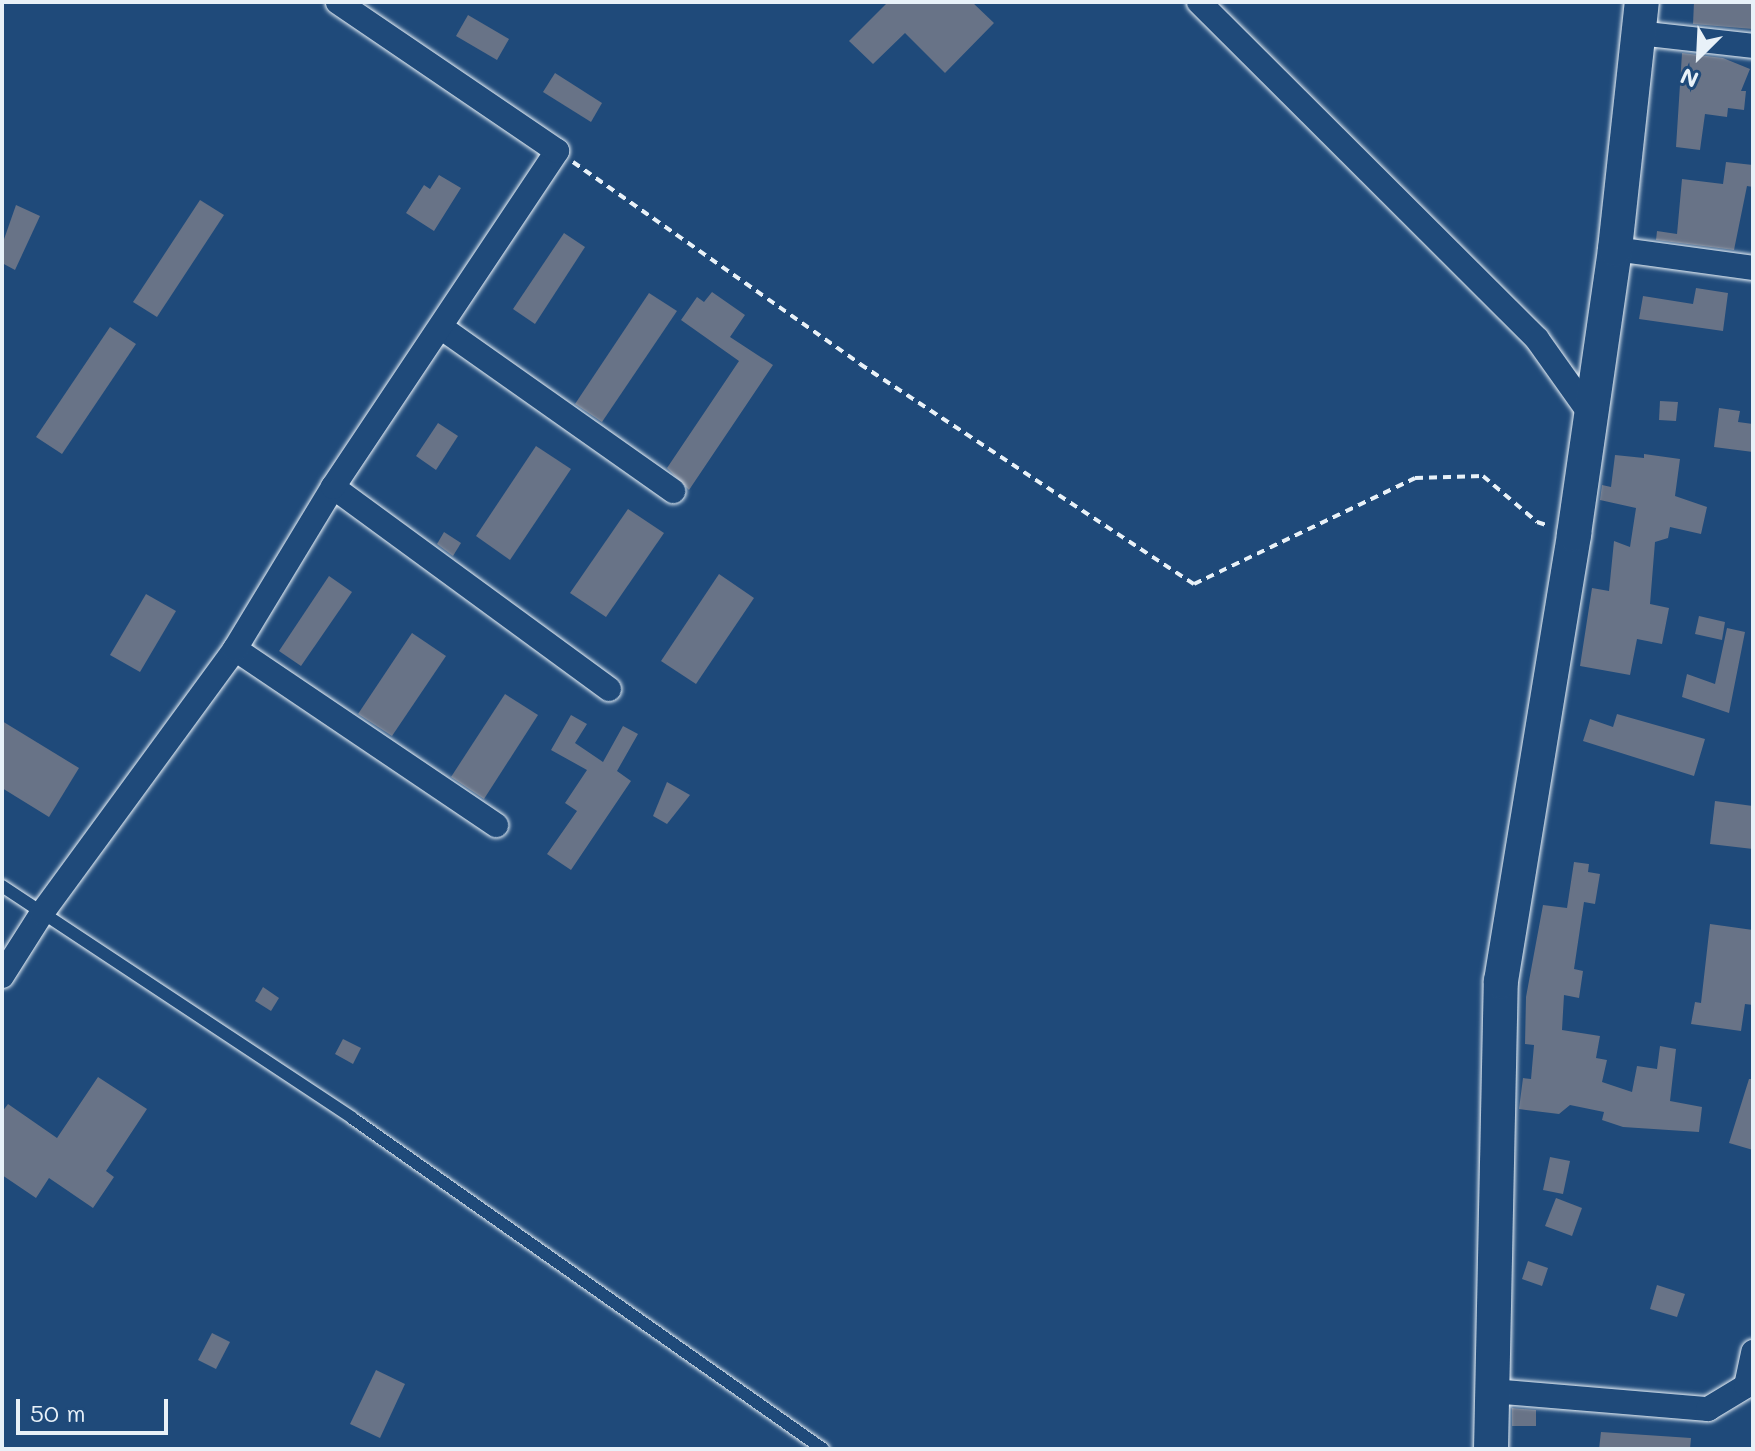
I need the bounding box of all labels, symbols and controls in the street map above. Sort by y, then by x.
north arrow [1659,16,1739,96]
text: N [1676,62,1703,95]
scale bar [20,1383,172,1433]
text: 50 m [30,1397,86,1428]

